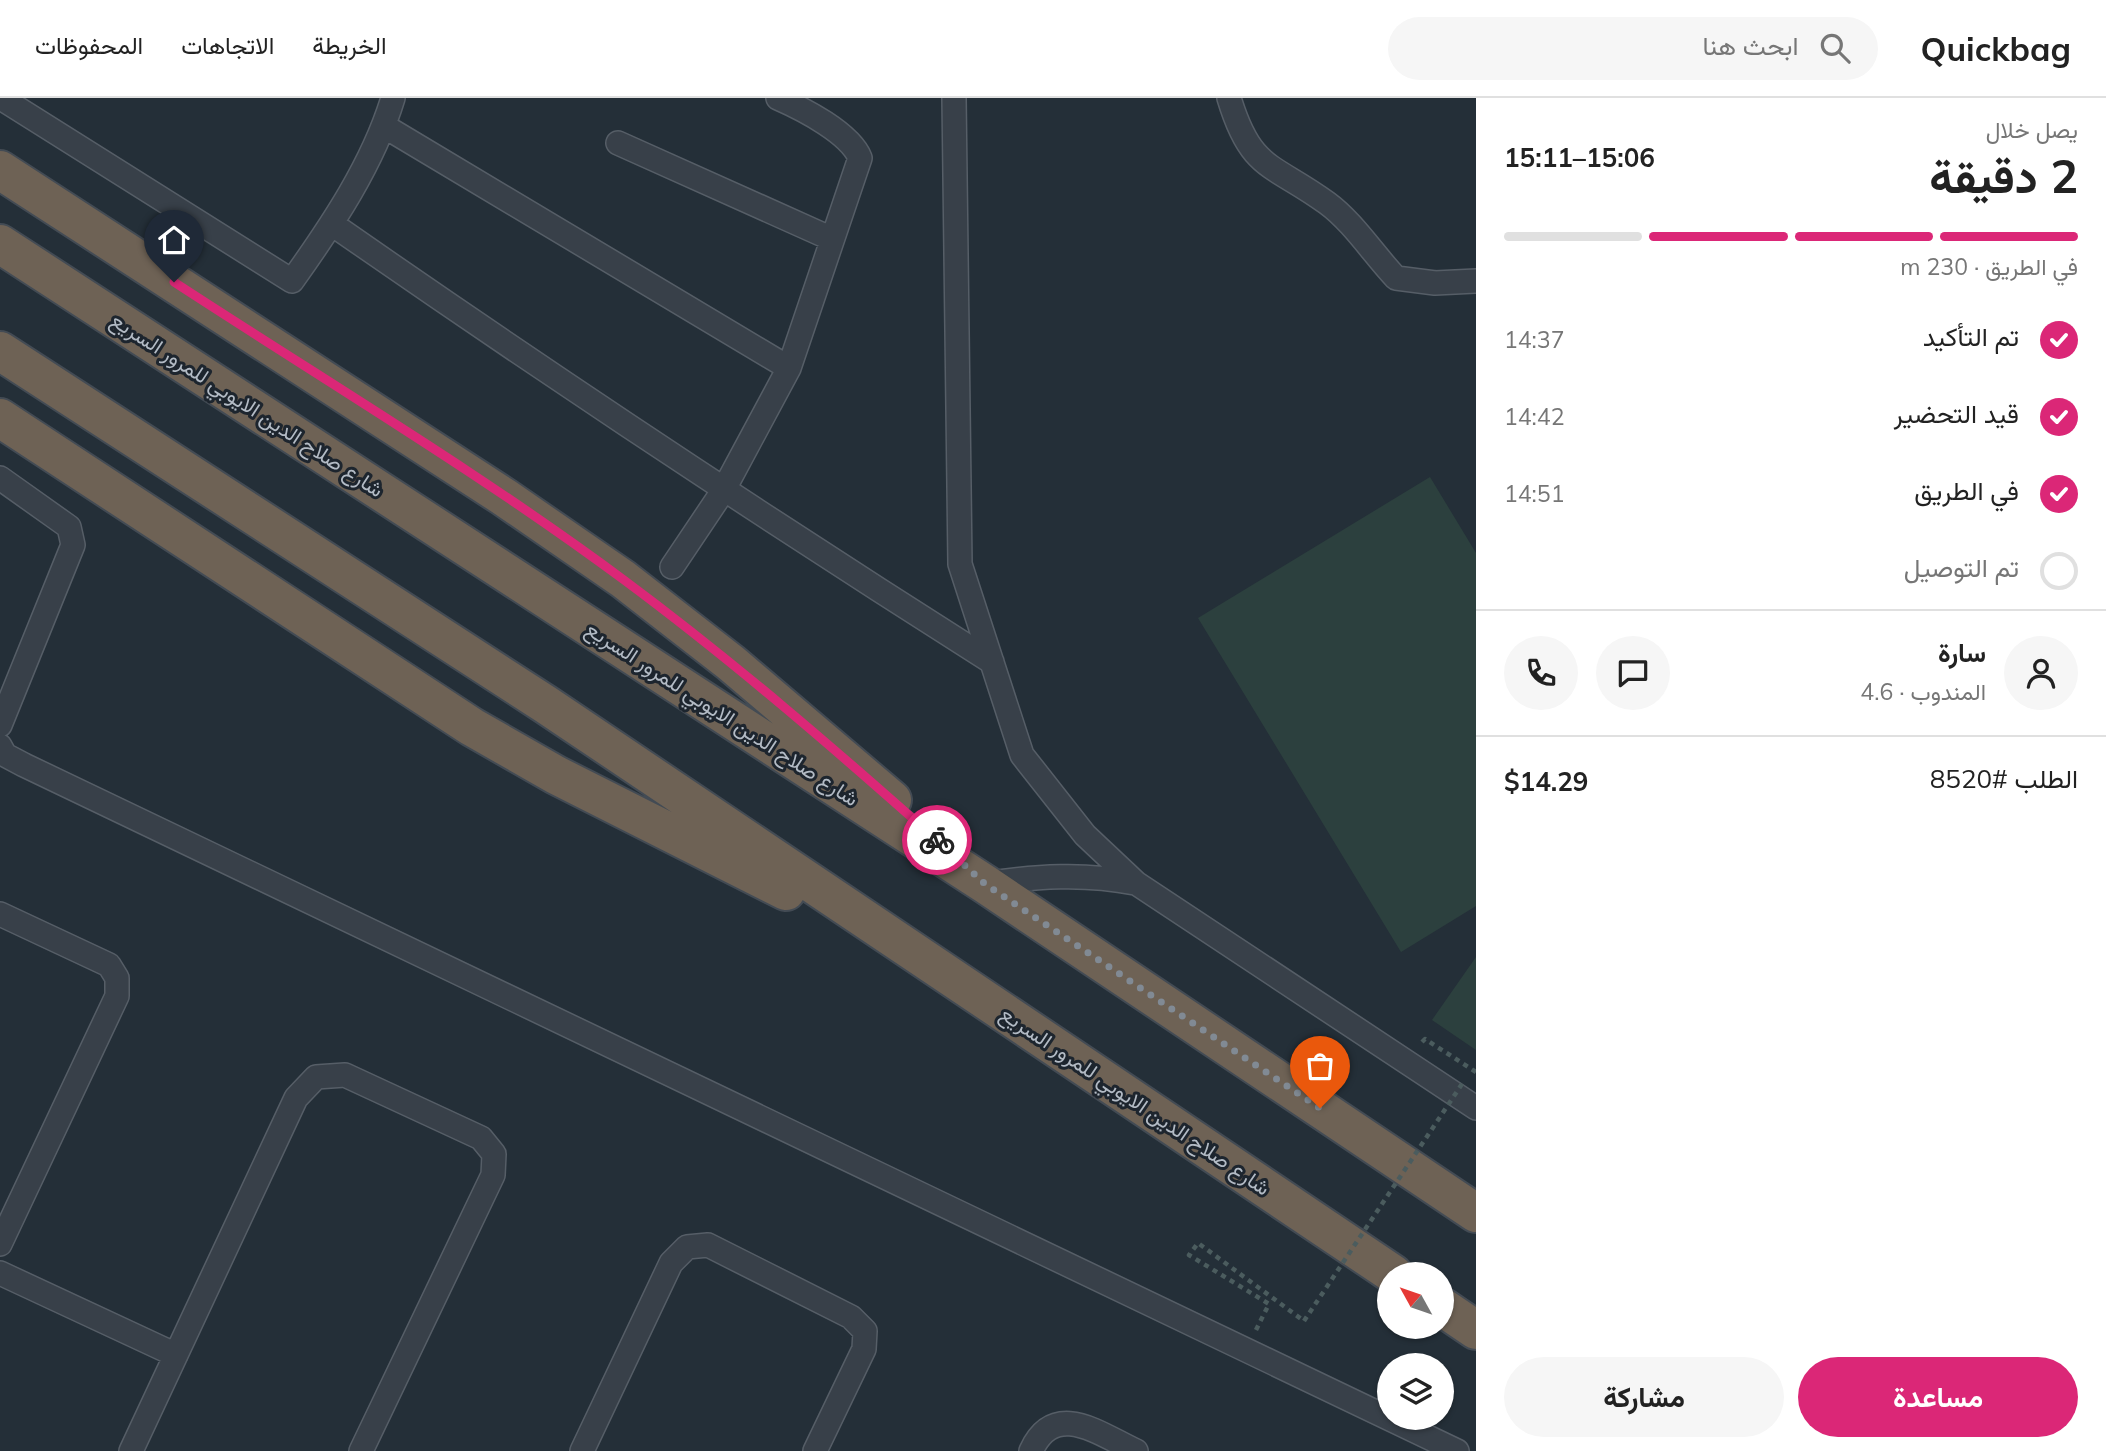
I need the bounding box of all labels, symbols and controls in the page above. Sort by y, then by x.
search box [1388,17,1878,80]
text: Quickbag [1920,28,2071,69]
text: ابحث هنا [1702,29,1798,62]
icon: search [1816,29,1854,67]
text: المحفوظات [35,30,143,60]
text: الاتجاهات [181,30,274,60]
text: الخريطة [312,30,387,60]
text: يصل خلال [1986,115,2078,144]
text: 15:06–15:11 [1504,141,1655,174]
text: 2 دقيقة [1929,147,2078,205]
pin [144,210,204,282]
icon: home [155,221,193,259]
text: في الطريق · 230 m [1900,252,2078,281]
street label: شارع صلاح الدين الايوبي للمرور السريع [104,306,389,506]
text: تم التأكيد [1923,320,2019,353]
icon: check [2040,321,2078,359]
text: 14:37 [1504,325,1564,354]
text: قيد التحضير [1894,397,2019,430]
icon: check [2040,398,2078,436]
text: 14:42 [1504,402,1564,431]
text: في الطريق [1914,474,2019,507]
icon: check [2040,475,2078,513]
text: 14:51 [1504,479,1564,508]
text: تم التوصيل [1904,551,2019,584]
street label: شارع صلاح الدين الايوبي للمرور السريع [579,615,864,815]
button: phone [1504,636,1578,710]
button: chat [1596,636,1670,710]
text: سارة [1938,636,1986,669]
button: person [2004,636,2078,710]
text: المندوب · 4.6 [1860,677,1986,706]
text: الطلب #8520 [1930,762,2078,795]
text: $14.29 [1504,765,1588,798]
courier [902,805,972,875]
icon: bike [918,821,956,859]
street label: شارع صلاح الدين الايوبي للمرور السريع [993,1000,1276,1205]
pin [1290,1036,1350,1108]
icon: bag [1301,1047,1339,1085]
north arrow [1377,1262,1454,1339]
map controls [1377,1262,1454,1430]
button: layers [1377,1353,1454,1430]
button: مشاركة [1504,1357,1784,1437]
button: مساعدة [1798,1357,2078,1437]

